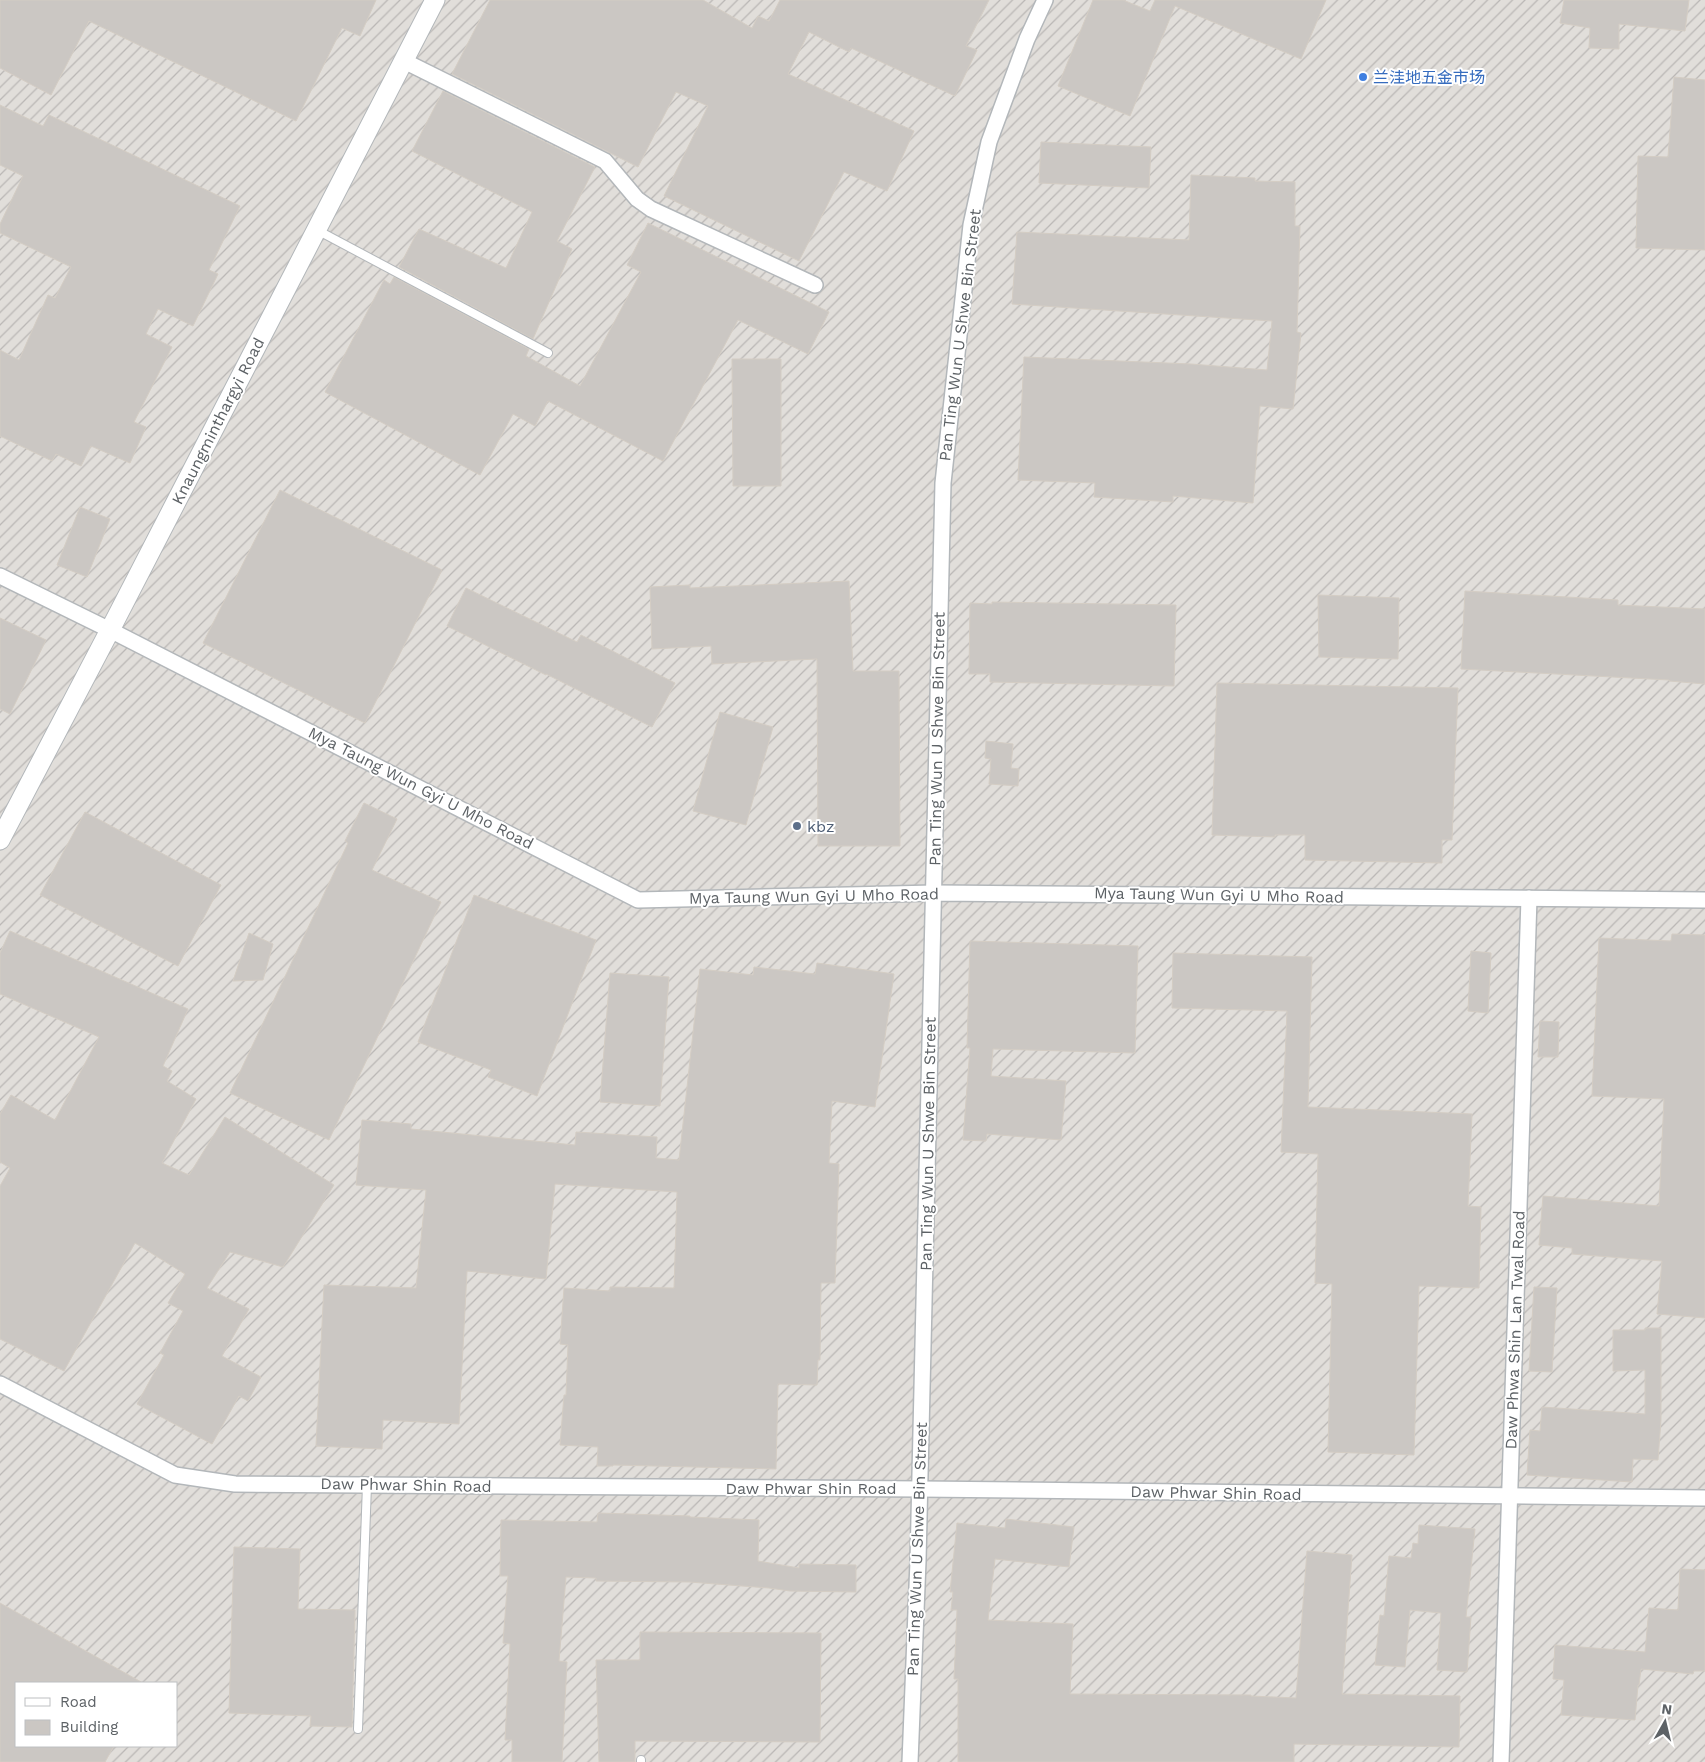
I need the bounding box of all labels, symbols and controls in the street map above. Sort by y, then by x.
place label: 兰洼地五金市场 [1373,68,1485,87]
marker: 兰洼地五金市场 [1357,71,1369,83]
street label: Pan Ting Wun U Shwe Bin Street [935,207,985,462]
street label: Knaungminthargyi Road [168,335,268,507]
street label: Pan Ting Wun U Shwe Bin Street [925,612,949,866]
street label: Mya Taung Wun Gyi U Mho Road [305,723,537,853]
place label: kbz [807,817,835,836]
marker: kbz [791,820,803,832]
street label: Mya Taung Wun Gyi U Mho Road [1094,883,1344,907]
street label: Mya Taung Wun Gyi U Mho Road [689,884,939,908]
street label: Pan Ting Wun U Shwe Bin Street [916,1017,940,1271]
street label: Daw Phwa Shin Lan Twal Road [1501,1210,1529,1450]
street label: Pan Ting Wun U Shwe Bin Street [903,1421,931,1676]
street label: Daw Phwar Shin Road [320,1474,492,1496]
street label: Daw Phwar Shin Road [725,1479,897,1498]
street label: Daw Phwar Shin Road [1130,1482,1302,1504]
legend [15,1682,178,1747]
text: Road [60,1693,97,1711]
north arrow [1640,1697,1690,1747]
text: N [1661,1700,1673,1718]
text: Building [60,1718,118,1736]

